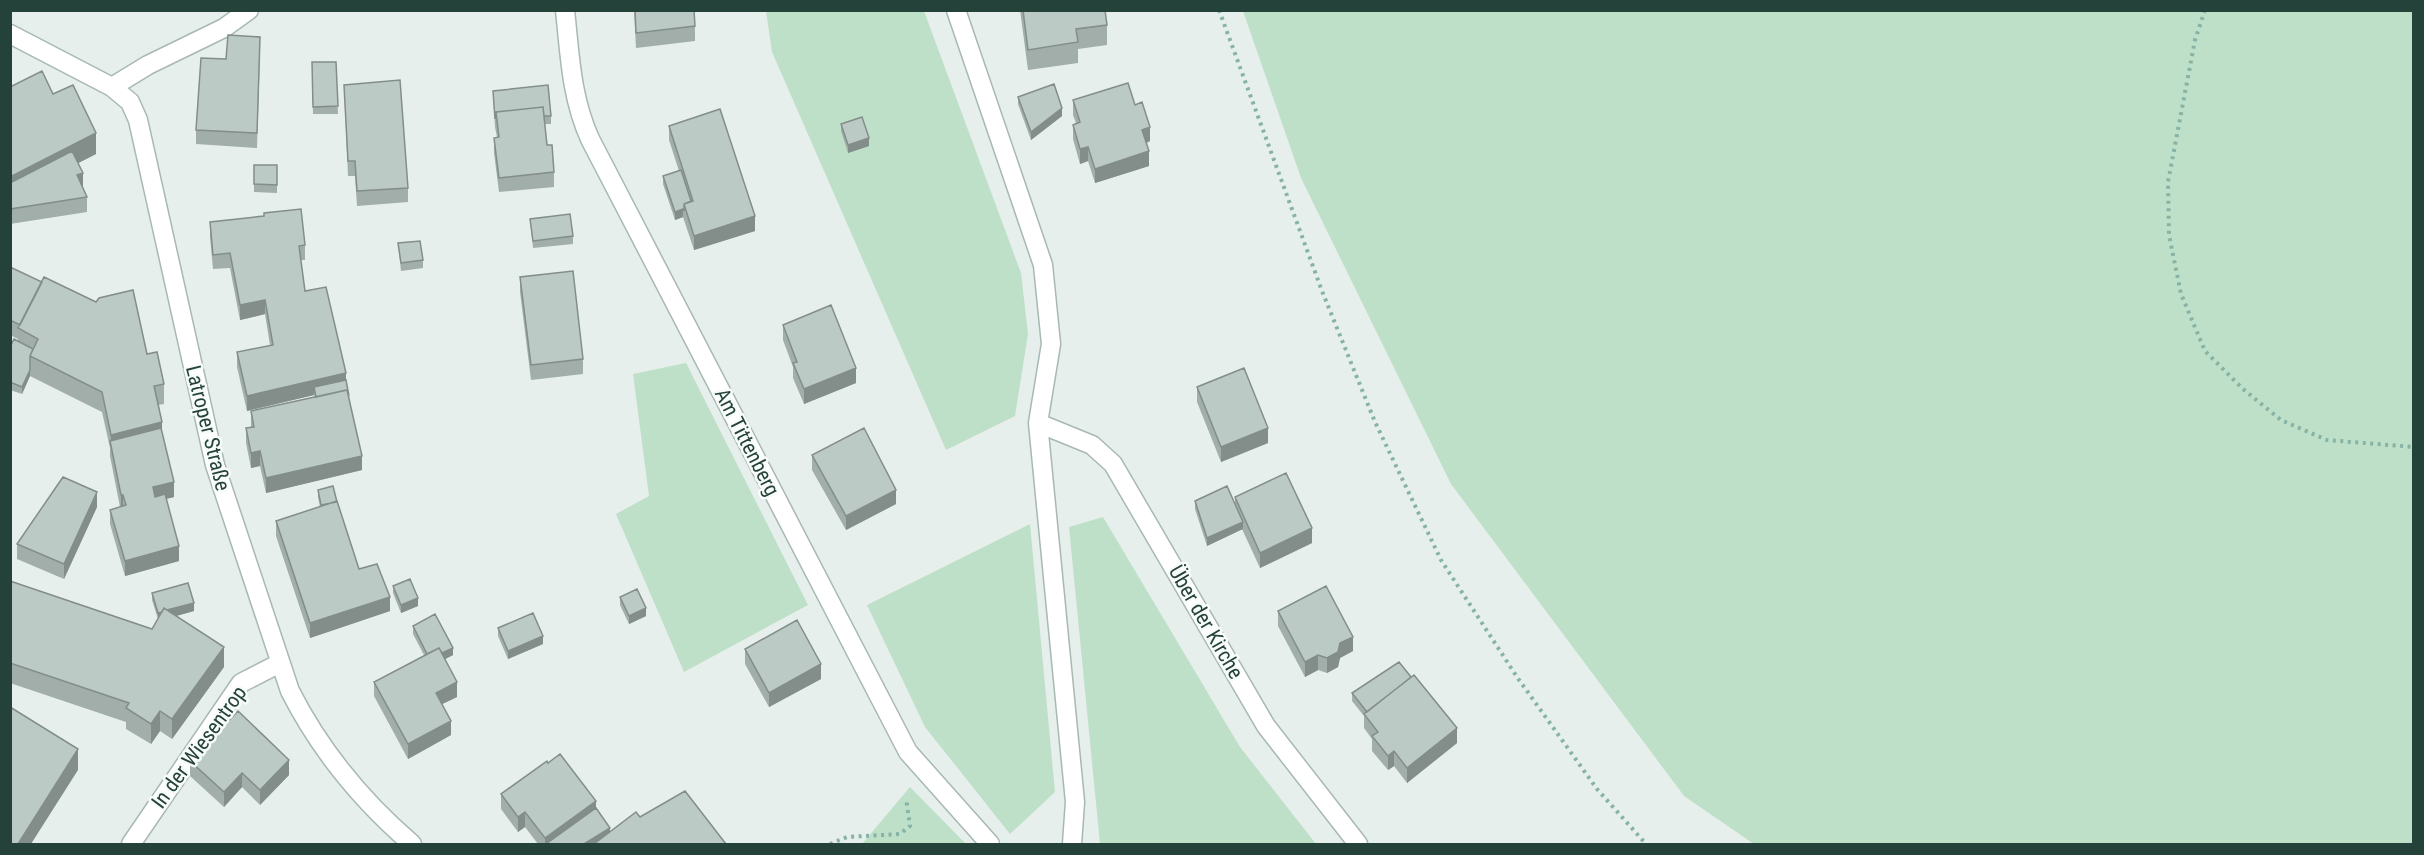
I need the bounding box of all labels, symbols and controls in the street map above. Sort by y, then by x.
street label: Latroper Straße [181,363,235,493]
street label: Am Tittenberg [710,384,784,500]
street label: Über der Kirche [1164,561,1248,683]
street label: In der Wiesentrop [147,681,251,813]

